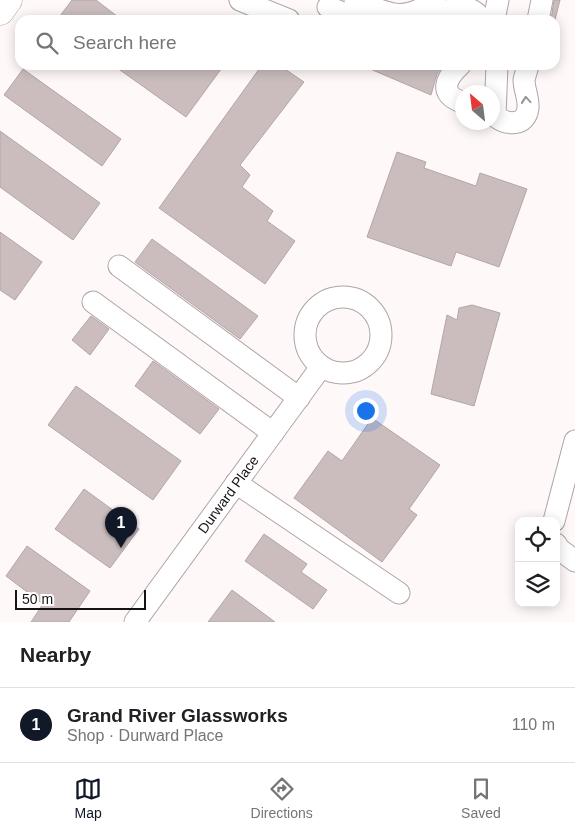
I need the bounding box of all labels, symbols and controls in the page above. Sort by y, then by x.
search box [15,15,560,70]
icon: search [33,29,61,57]
text: Search here [73,32,177,53]
north arrow [455,85,500,130]
one-way arrow [521,96,532,104]
your location [353,398,379,424]
street label: Durward Place [195,452,262,536]
pin: 1 [105,507,137,548]
map controls [515,517,560,607]
button: locate [515,517,560,562]
button: layers [515,562,560,607]
scale bar [15,587,146,610]
text: 50 m [22,591,53,607]
text: Nearby [20,643,91,666]
text: Grand River Glassworks [67,705,288,726]
text: 1 [32,716,40,733]
text: 110 m [512,716,555,733]
text: Shop · Durward Place [67,727,224,744]
tab: Map [74,775,102,821]
tab: Directions [251,775,313,821]
tab: Saved [461,775,501,821]

